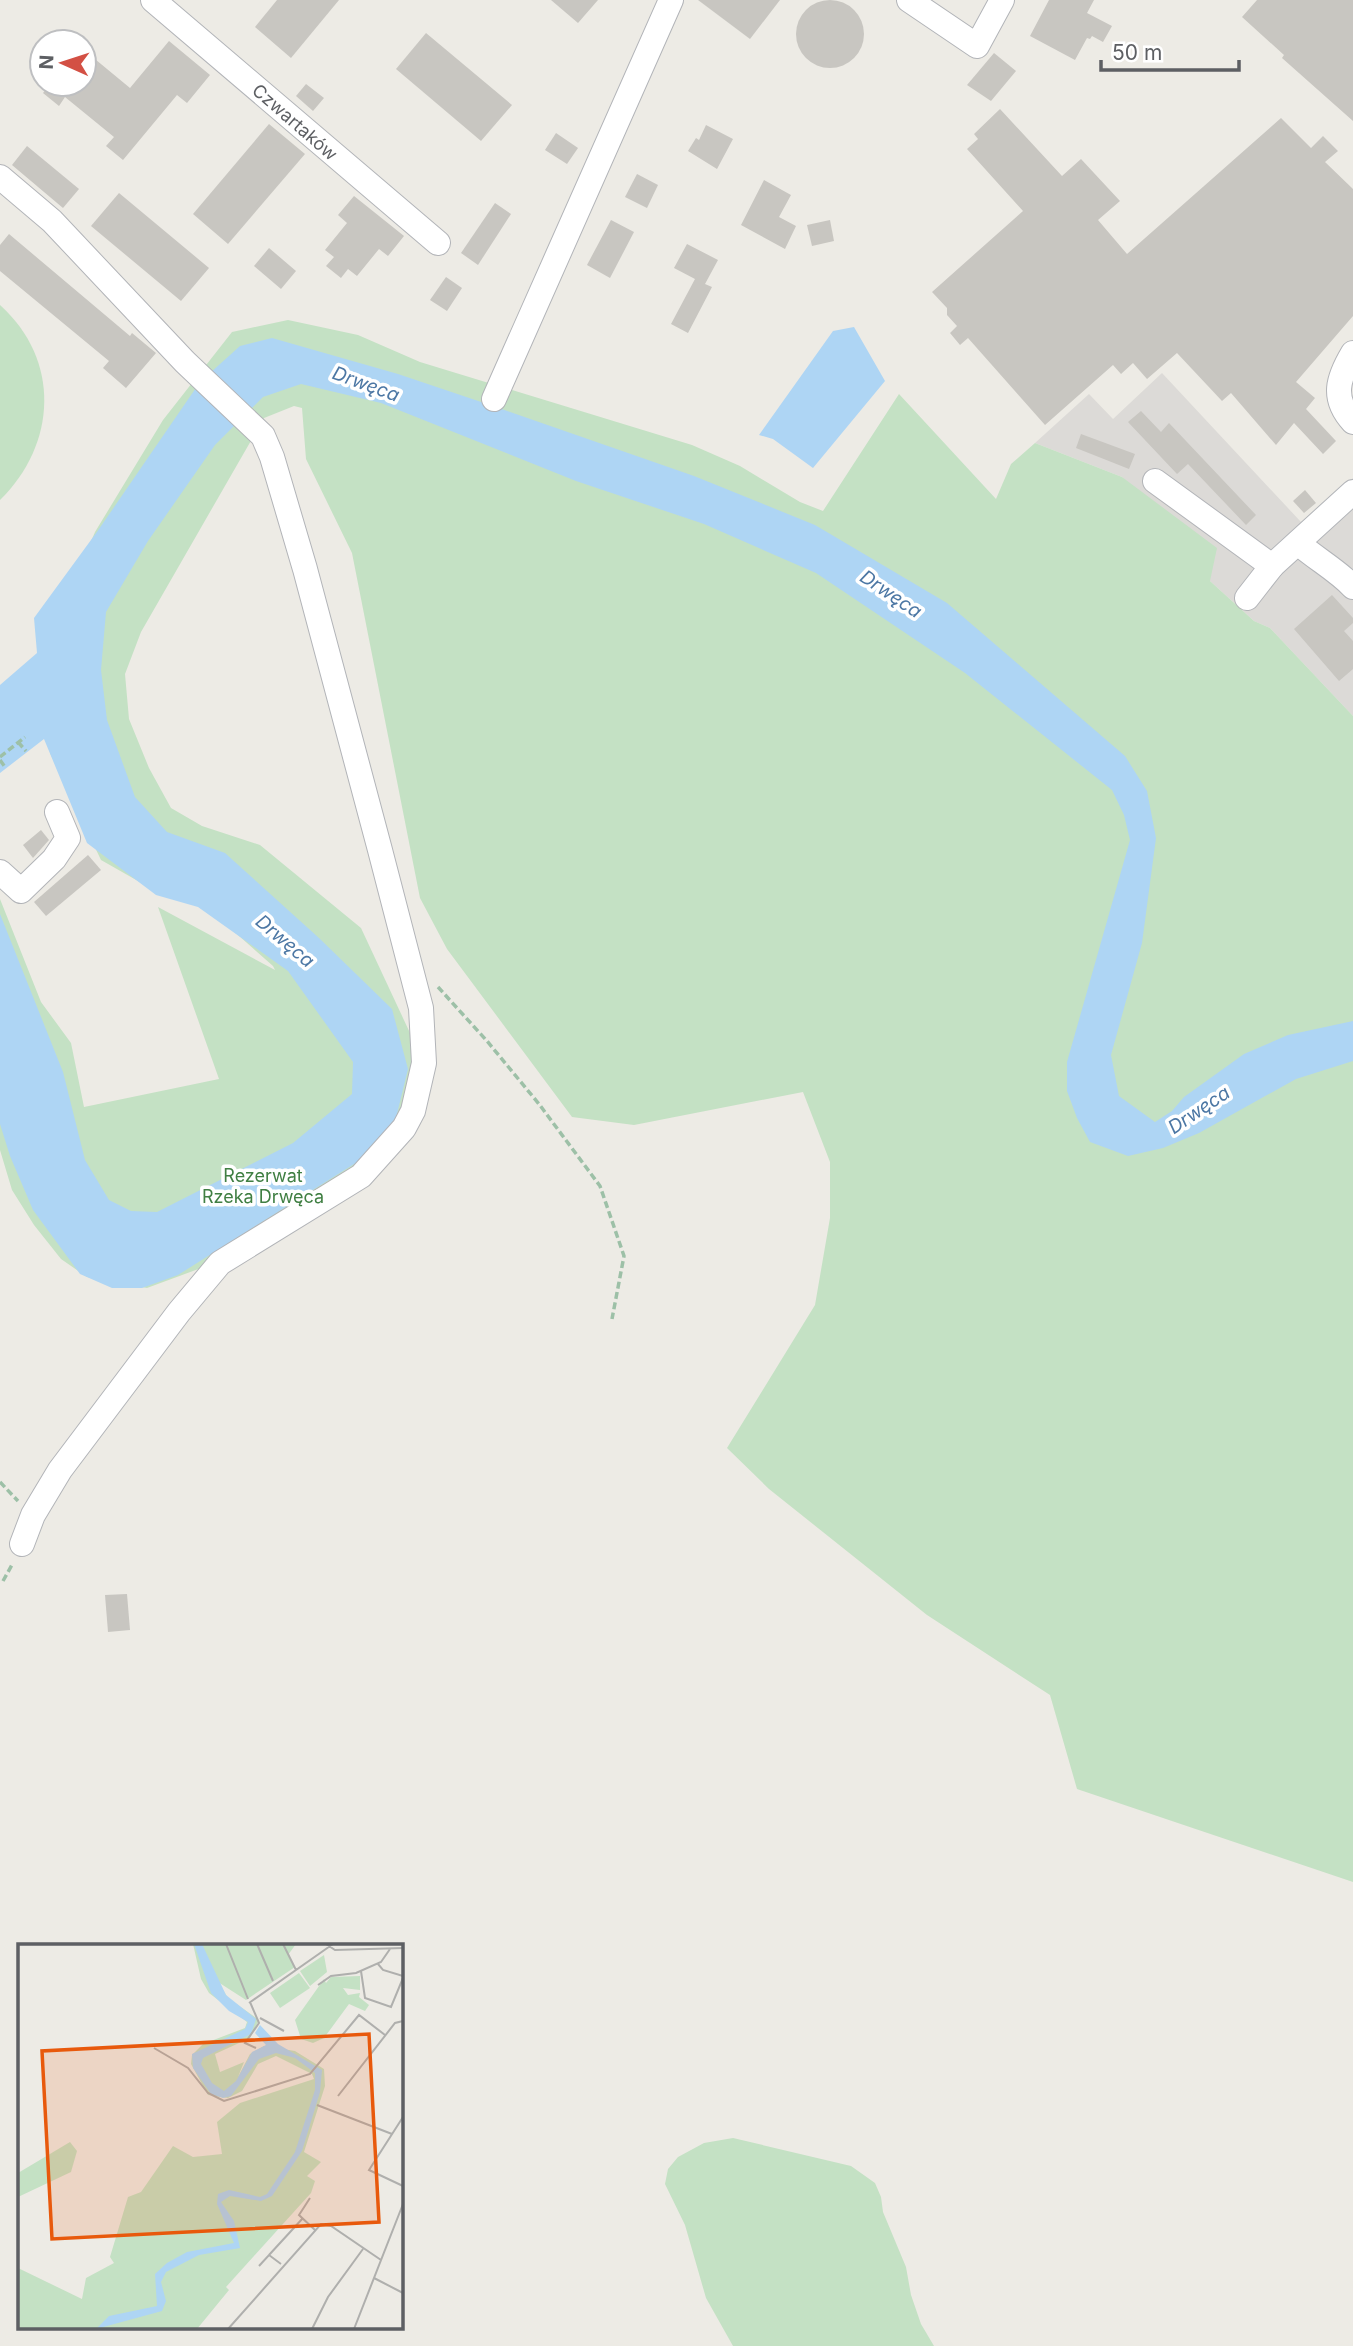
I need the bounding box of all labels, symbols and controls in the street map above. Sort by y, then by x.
north arrow [28,28,98,98]
scale bar [1101,28,1239,72]
text: 50 m [1112,40,1162,65]
text: N [35,54,58,70]
street label: Czwartaków [248,79,342,165]
water label: Drwęca [329,361,403,407]
water label: Drwęca [856,565,927,623]
water label: Drwęca [251,910,319,972]
water label: Drwęca [1164,1081,1235,1139]
park label: Rezerwat Rzeka Drwęca [202,1165,324,1207]
inset map [18,1944,402,2328]

